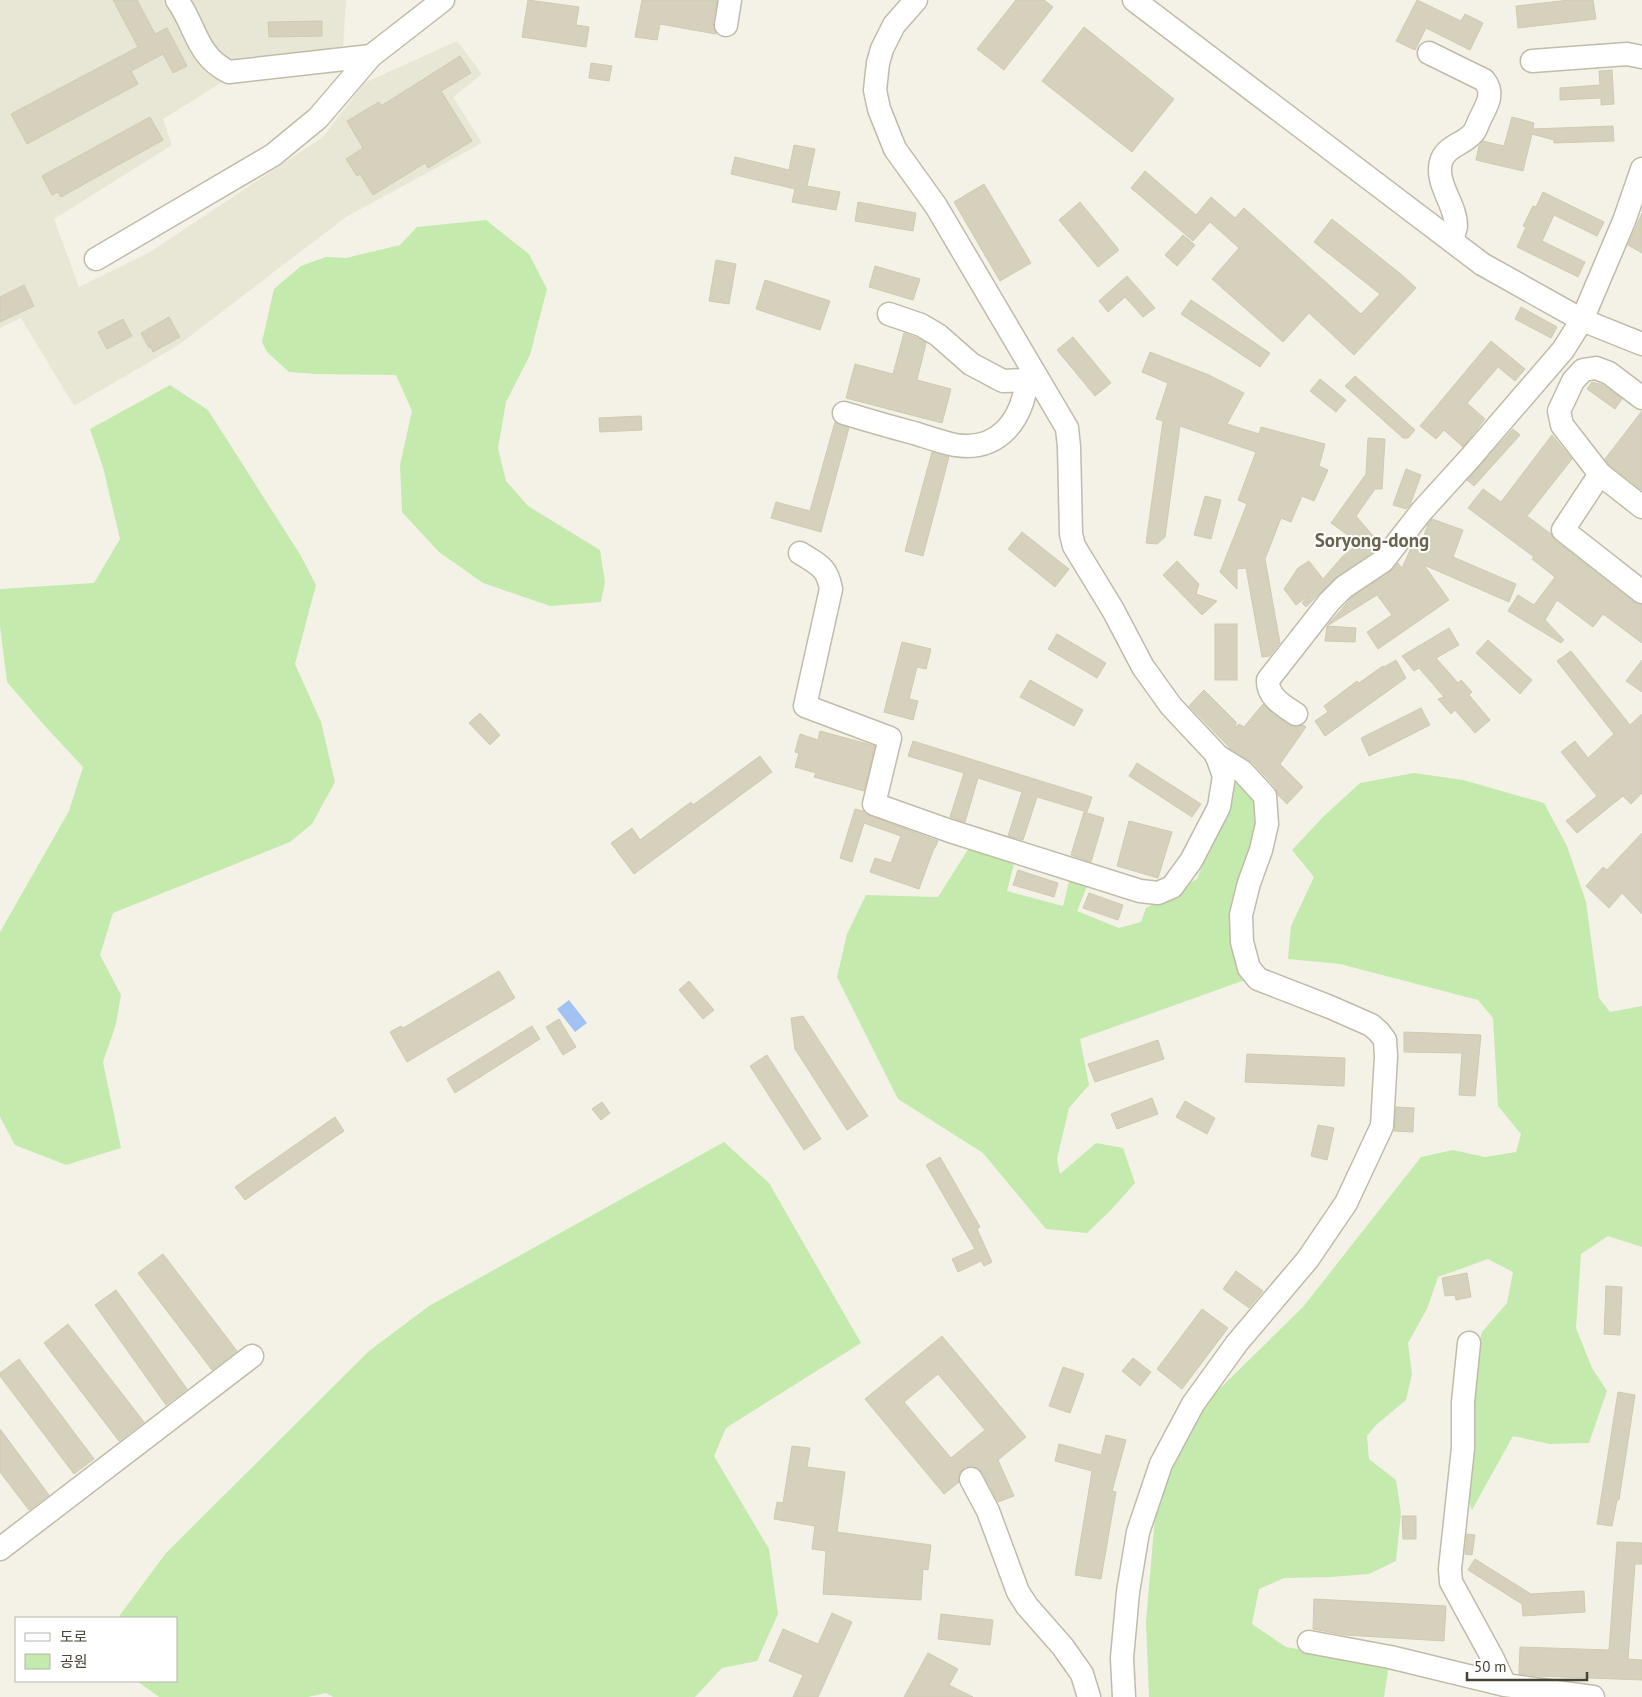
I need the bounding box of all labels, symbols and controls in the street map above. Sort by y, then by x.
district label: Soryong-dong [1315,528,1429,552]
legend [15,1617,178,1682]
text: 도로 [60,1627,88,1646]
scale bar [1467,1650,1587,1682]
text: 공원 [60,1652,88,1671]
text: 50 m [1474,1657,1507,1676]

